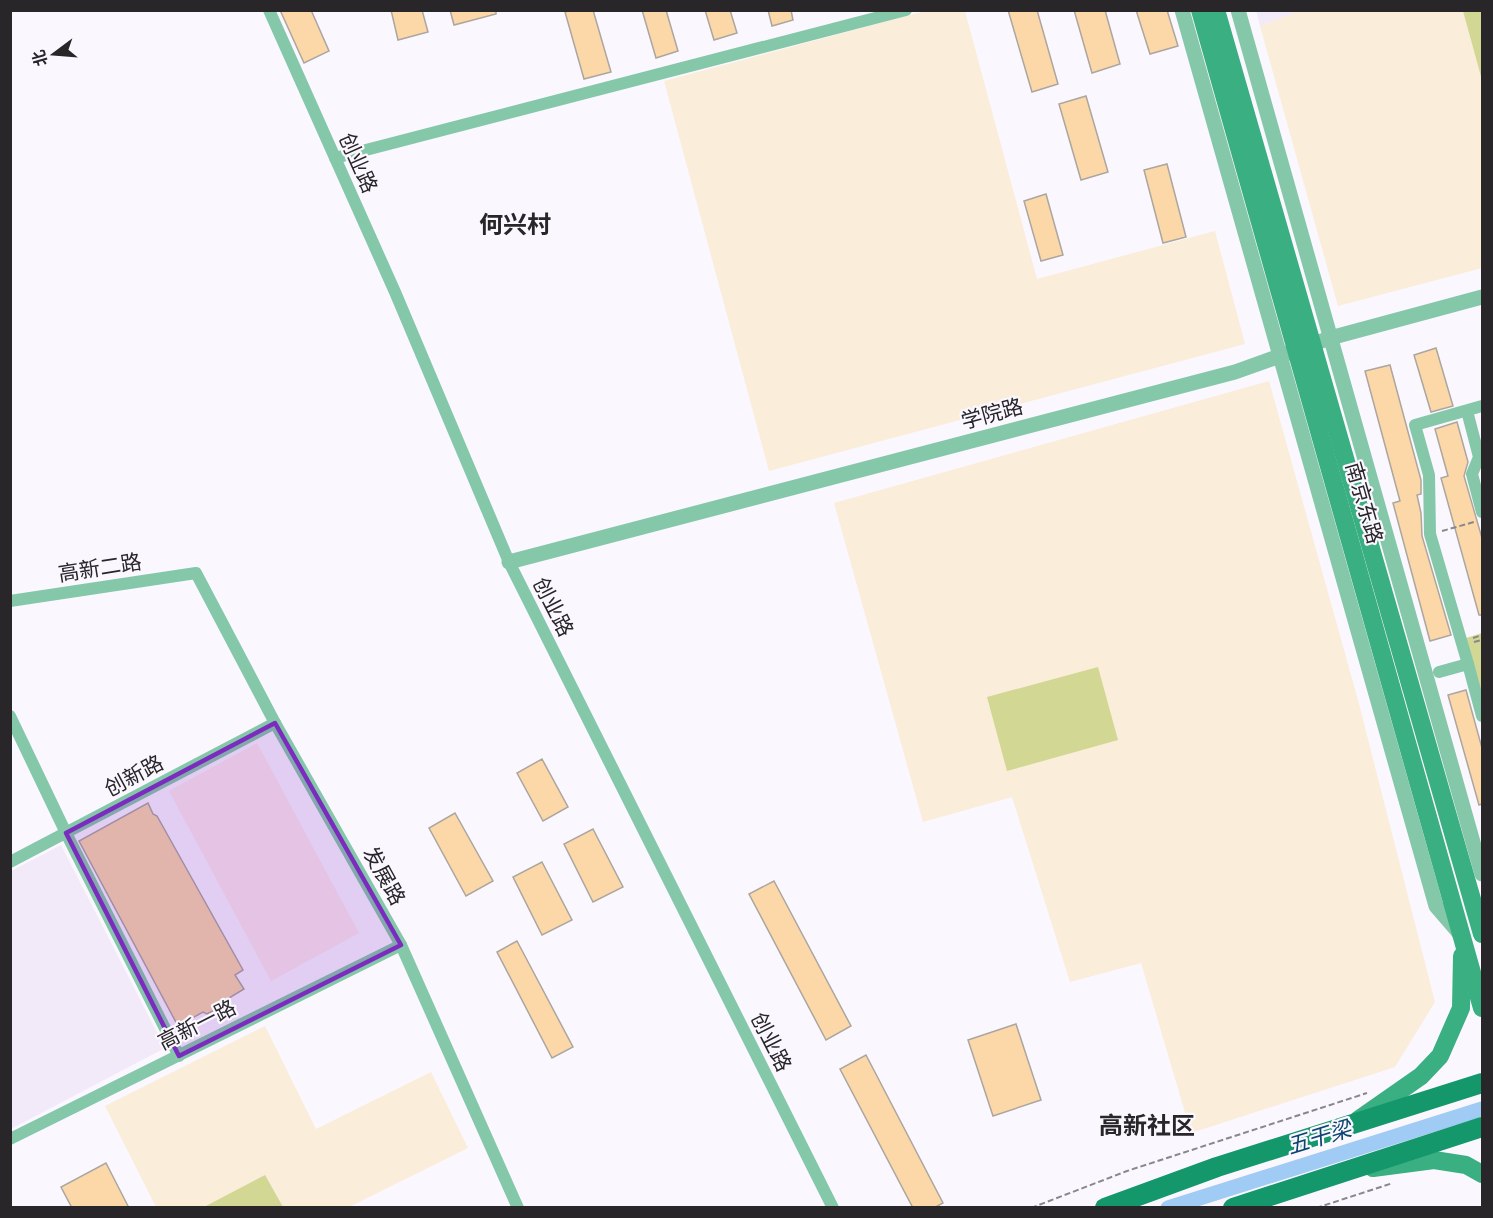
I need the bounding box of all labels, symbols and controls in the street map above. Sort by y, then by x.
north arrow [24,24,84,84]
text: 北 [29,48,51,68]
street label: 创业路 [334,129,383,197]
district label: 何兴村 [479,210,551,239]
street label: 学院路 [958,393,1026,434]
street label: 南京东路 [1341,459,1388,547]
street label: 高新二路 [56,549,143,586]
street label: 创业路 [528,573,579,641]
street label: 创新路 [100,750,167,801]
street label: 发展路 [358,842,411,909]
street label: 高新一路 [154,994,240,1055]
street label: 创业路 [746,1008,797,1076]
district label: 高新社区 [1099,1111,1195,1140]
water label: 五干梁 [1284,1114,1357,1160]

